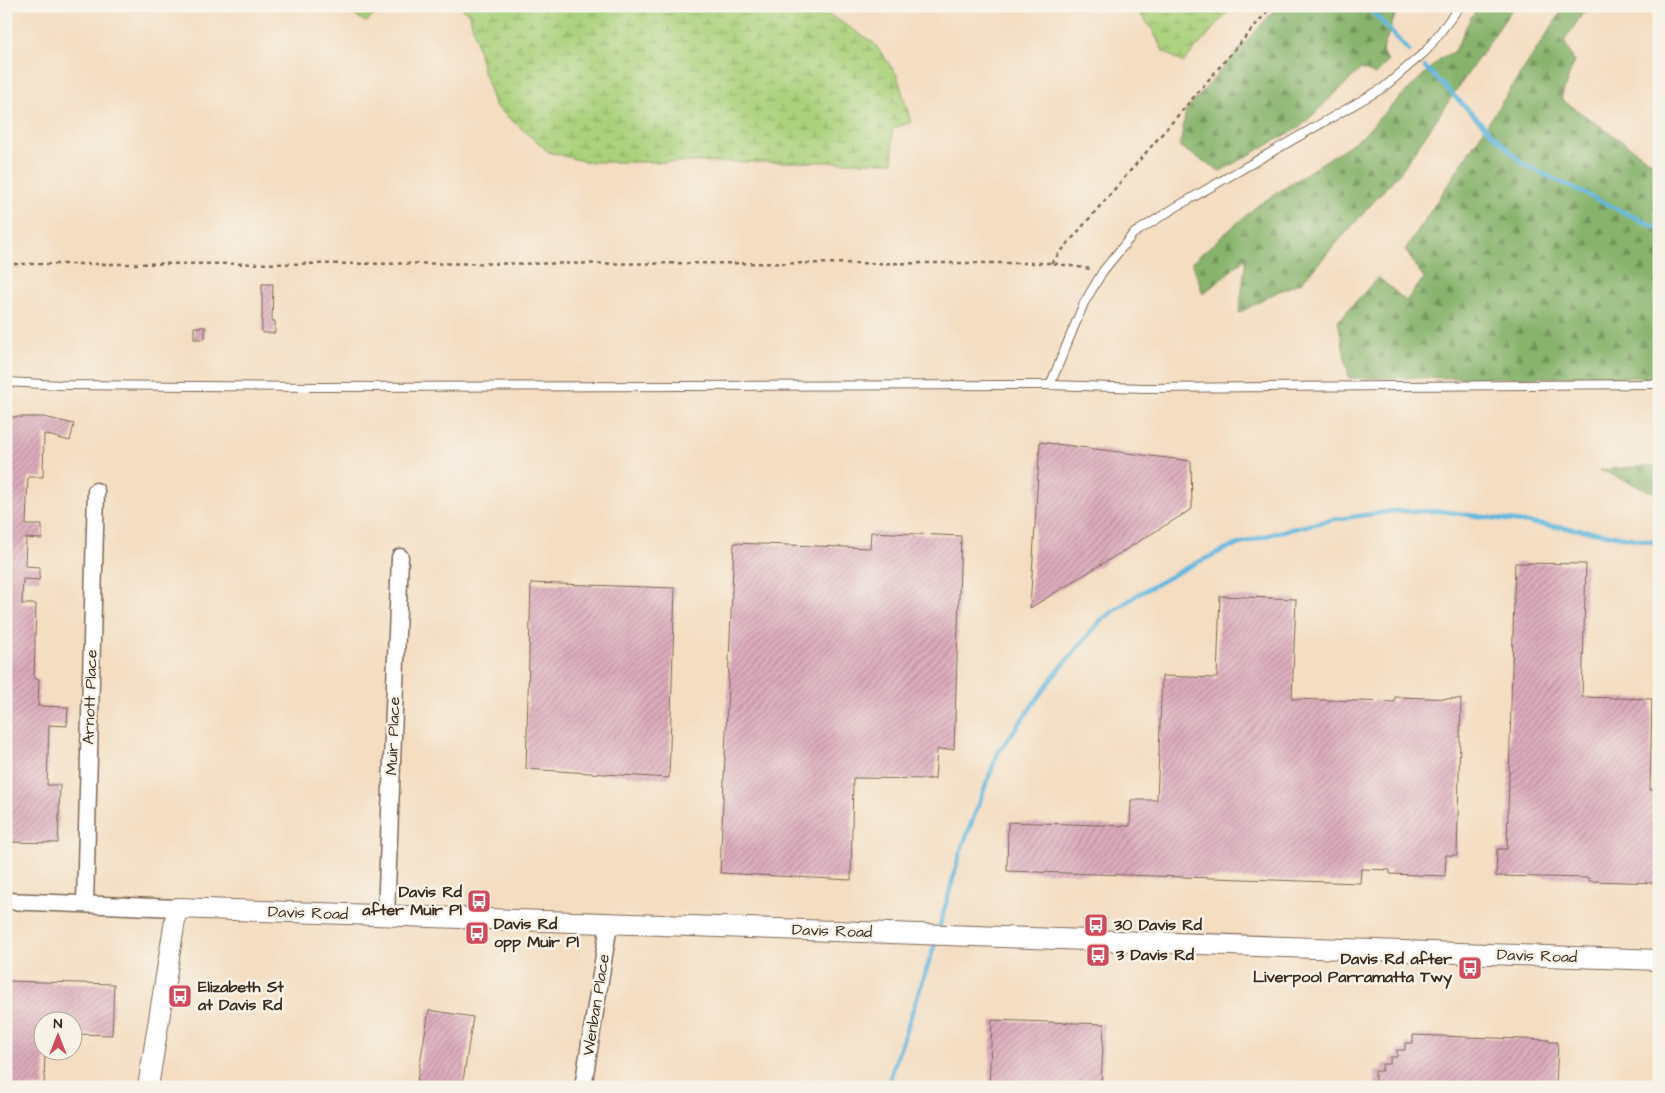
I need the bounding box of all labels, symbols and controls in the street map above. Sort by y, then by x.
street label: Arnott Place [77,649,103,745]
street label: Muir Place [381,696,405,776]
place label: Davis Rd after Muir Pl [361,881,463,921]
bus stop icon: Davis Rd after Muir Pl [466,888,492,914]
street label: Davis Road [267,901,349,925]
bus stop icon: 30 Davis Rd [1083,912,1109,938]
place label: Davis Rd opp Muir Pl [494,913,579,953]
place label: 30 Davis Rd [1113,914,1203,936]
street label: Davis Road [791,919,873,943]
bus stop icon: Davis Rd opp Muir Pl [464,920,490,946]
bus stop icon: 3 Davis Rd [1085,942,1111,968]
place label: 3 Davis Rd [1115,944,1195,966]
street label: Davis Road [1496,944,1578,968]
place label: Davis Rd after Liverpool Parramatta Twy [1253,948,1452,989]
street label: Wenban Place [577,952,615,1058]
bus stop icon: Davis Rd after Liverpool Parramatta Twy [1457,955,1483,981]
place label: Elizabeth St at Davis Rd [197,976,284,1016]
bus stop icon: Elizabeth St at Davis Rd [167,983,193,1009]
north arrow [32,1010,82,1060]
text: N [54,1014,63,1034]

